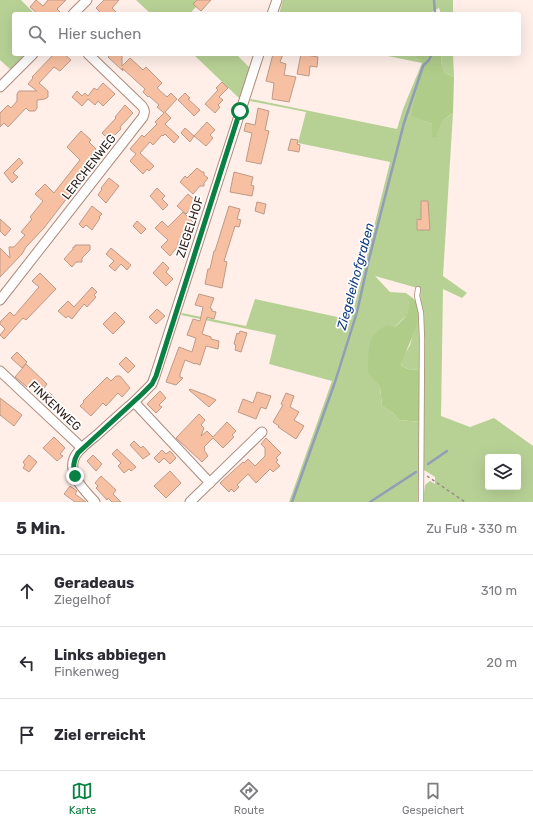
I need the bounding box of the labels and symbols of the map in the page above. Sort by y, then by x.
route start [231,102,249,120]
street label: LERCHENWEG [59,132,119,202]
street label: ZIEGELHOF [174,195,206,259]
water label: Ziegeleihofgraben [334,221,378,332]
street label: FINKENWEG [26,378,84,434]
route end [66,467,84,485]

